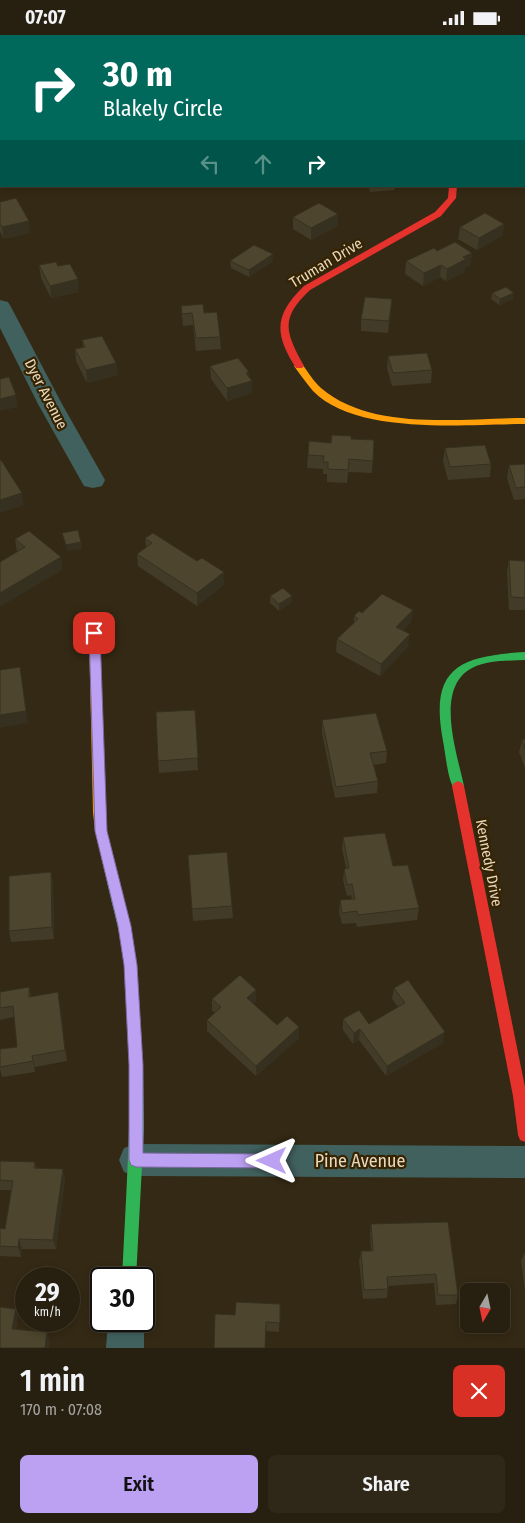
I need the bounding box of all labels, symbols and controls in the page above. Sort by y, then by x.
text: 07:07 [25,6,66,29]
text: 30 m [103,53,173,95]
icon: right [20,55,85,120]
text: Blakely Circle [103,95,223,122]
icon: left [196,150,224,178]
icon: ahead [249,150,277,178]
icon: right [302,150,330,178]
street label: Truman Drive [286,234,366,292]
street label: Dyer Avenue [21,356,71,432]
pin [73,612,115,654]
icon: arrive [80,619,108,647]
street label: Kennedy Drive [472,818,506,908]
position arrow [245,1134,297,1186]
street label: Pine Avenue [315,1150,405,1172]
speed limit sign: 30 [90,1267,155,1332]
text: 29 [35,1278,60,1308]
north arrow [460,1283,510,1333]
map controls [460,1283,510,1333]
text: km/h [34,1305,61,1319]
text: 1 min [20,1363,85,1399]
button: close [453,1365,505,1417]
text: 170 m · 07:08 [20,1400,102,1419]
button: Exit [20,1455,258,1513]
button: Share [268,1455,505,1513]

